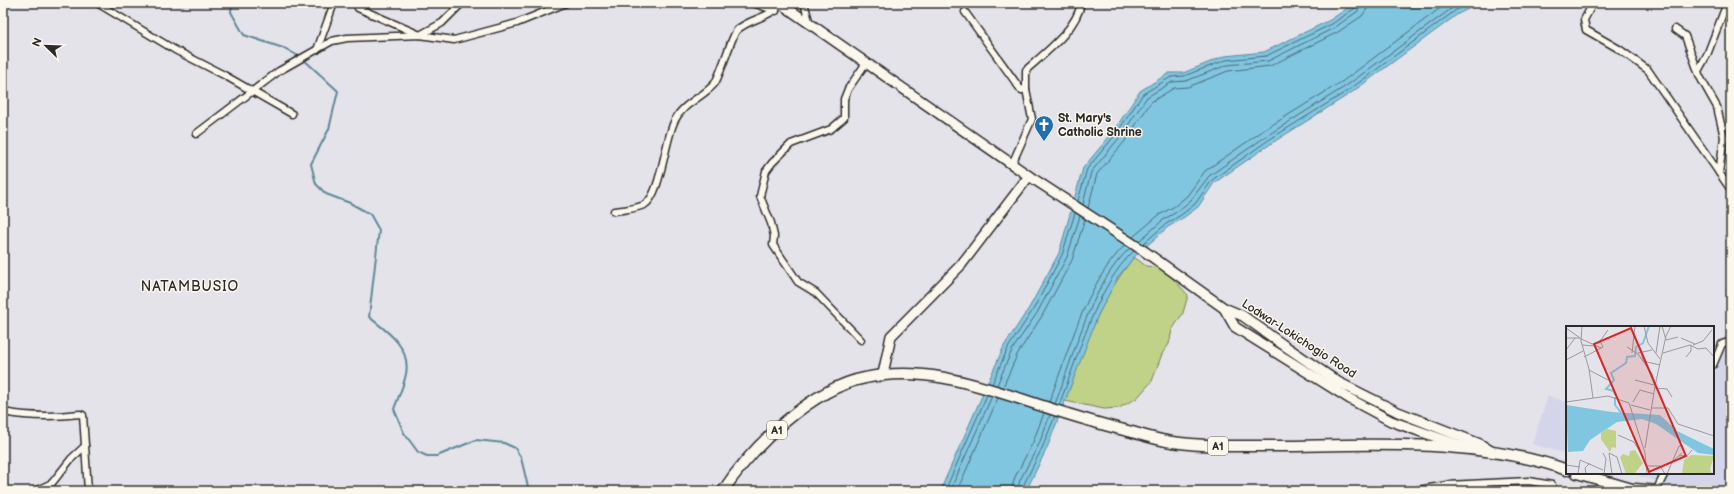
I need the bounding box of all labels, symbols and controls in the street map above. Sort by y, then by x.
north arrow [26,26,66,66]
text: N [30,36,45,49]
place label: St. Mary's Catholic Shrine [1058,111,1142,140]
church icon: St. Mary's Catholic Shrine [1033,114,1055,142]
district label: NATAMBUSIO [141,278,239,295]
street label: Lodwar-Lokichogio Road [1239,296,1359,382]
inset map [1566,326,1714,474]
road number: A1 [767,421,787,439]
road number: A1 [1208,437,1228,455]

